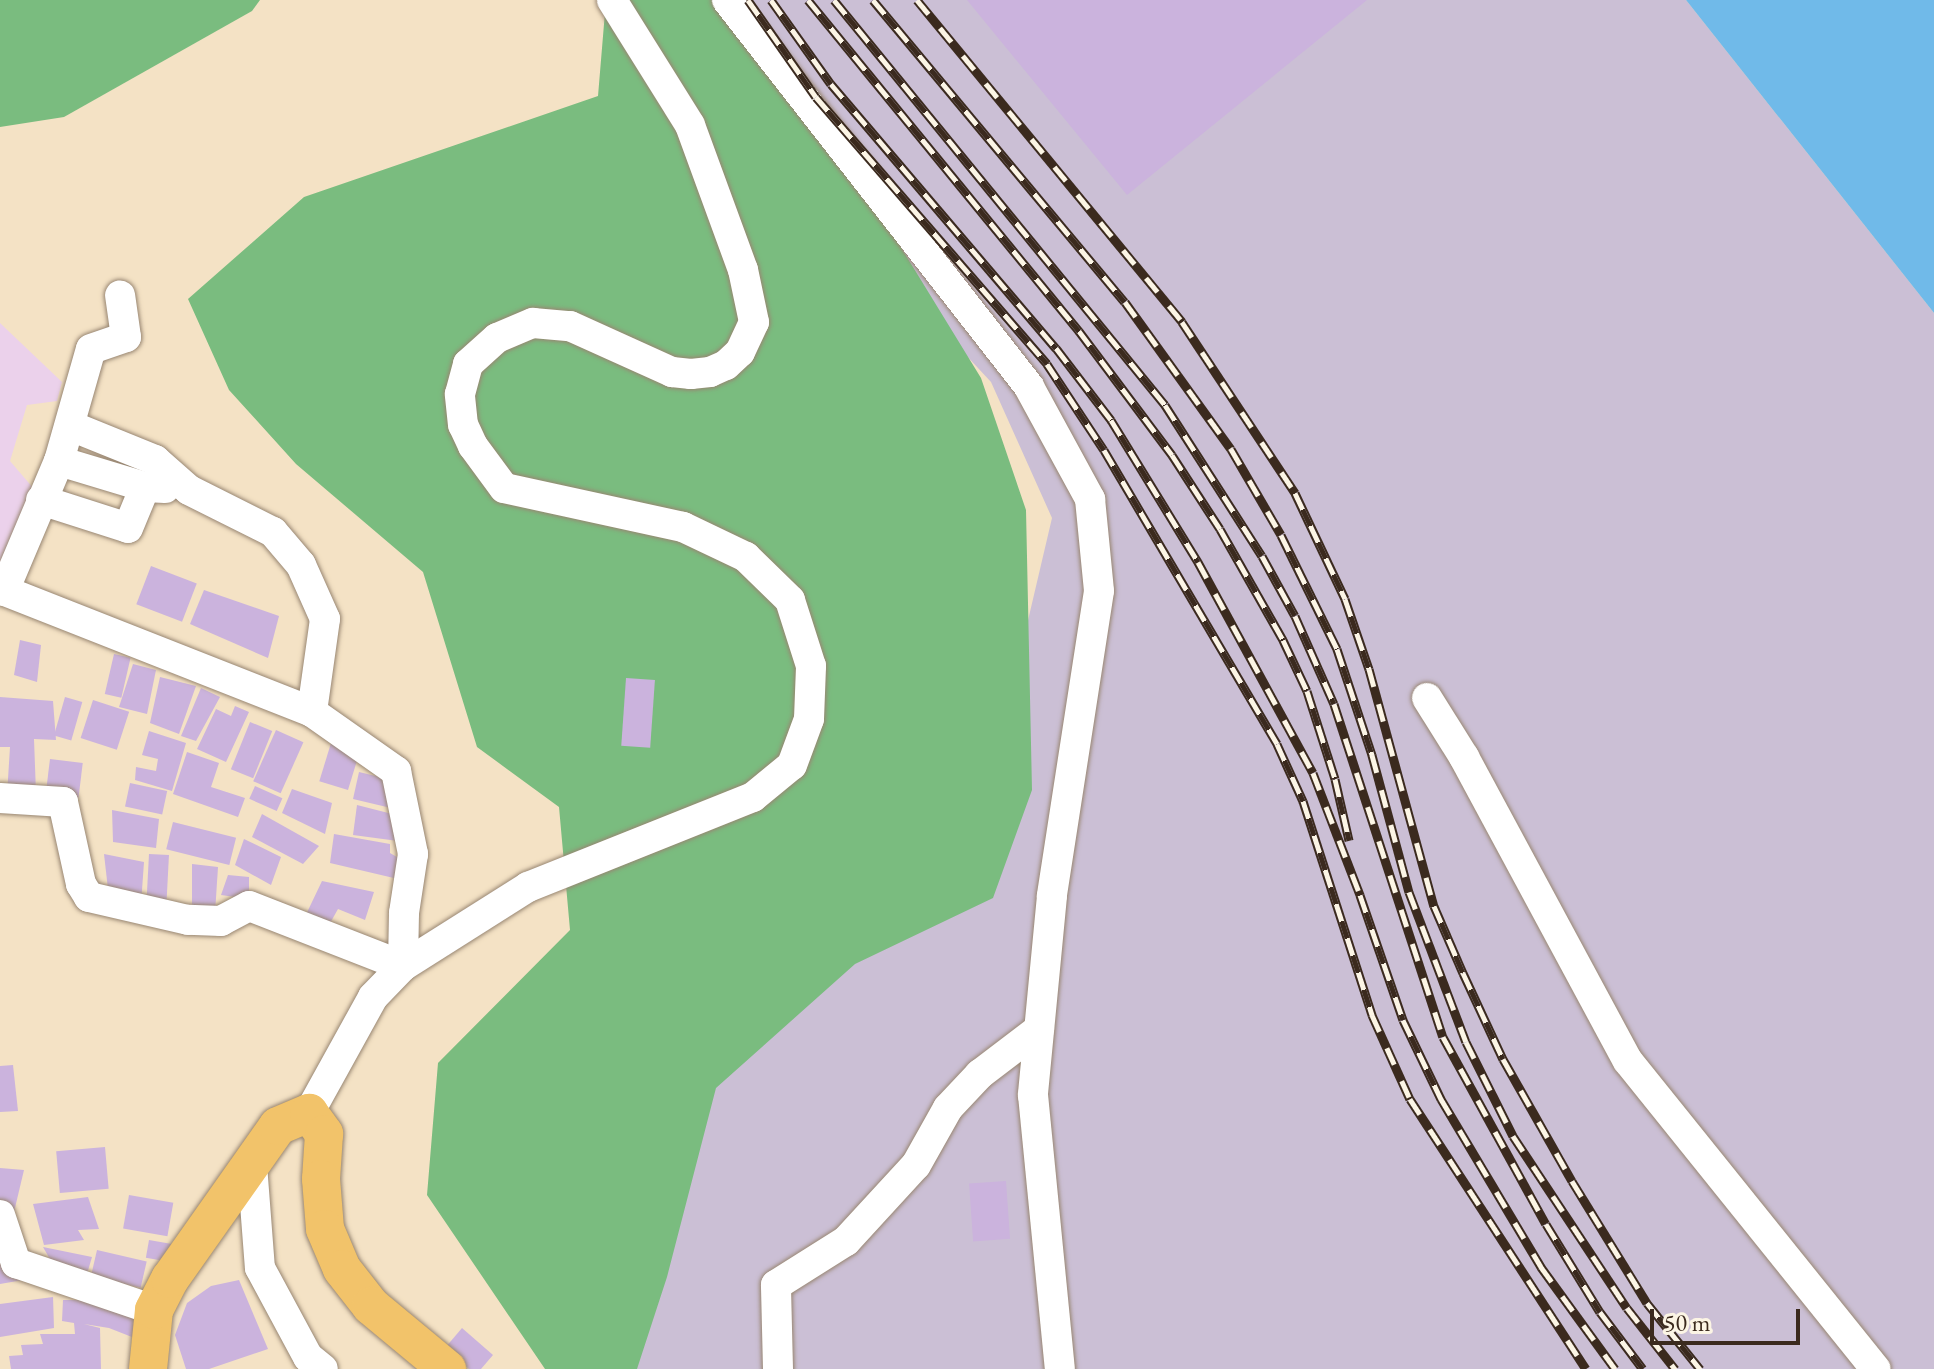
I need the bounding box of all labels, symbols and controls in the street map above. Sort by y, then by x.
scale bar [1654,1293,1804,1343]
text: 50 m [1664,1307,1711,1338]

